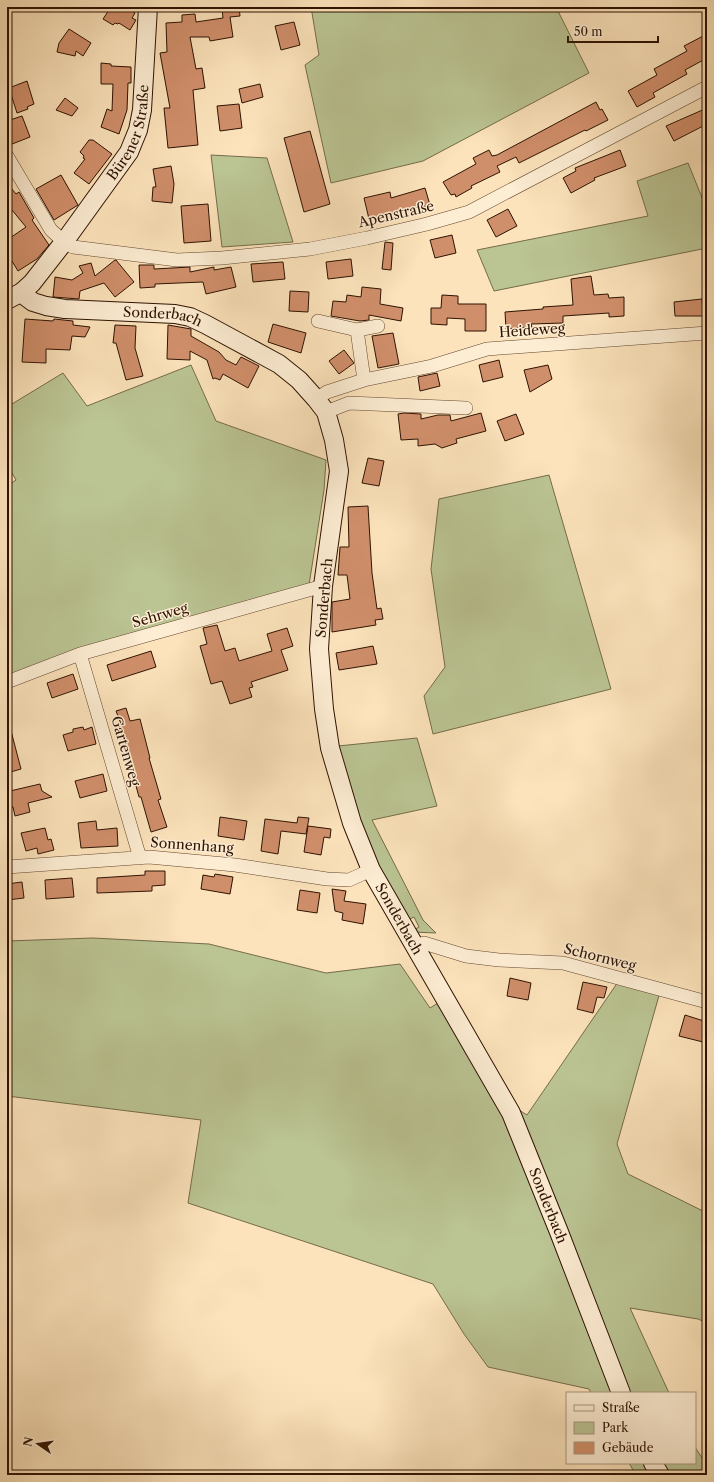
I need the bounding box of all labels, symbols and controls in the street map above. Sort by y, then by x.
scale bar [568,18,658,44]
text: 50 m [574,24,603,39]
street label: Bürener Straße [103,84,152,184]
street label: Apenstraße [355,196,436,232]
street label: Sonderbach [123,303,206,331]
street label: Heideweg [498,319,566,341]
street label: Sonderbach [312,557,336,639]
street label: Sehrweg [130,598,191,632]
street label: Gartenweg [107,714,145,789]
street label: Sonnenhang [150,833,235,857]
street label: Sonderbach [371,880,427,958]
street label: Schornweg [562,939,639,975]
street label: Sonderbach [525,1165,572,1246]
legend [566,1392,696,1464]
text: Straße [602,1400,640,1415]
text: Park [602,1420,629,1435]
north arrow [18,1424,58,1464]
text: N [20,1435,36,1448]
text: Gebäude [602,1440,654,1455]

